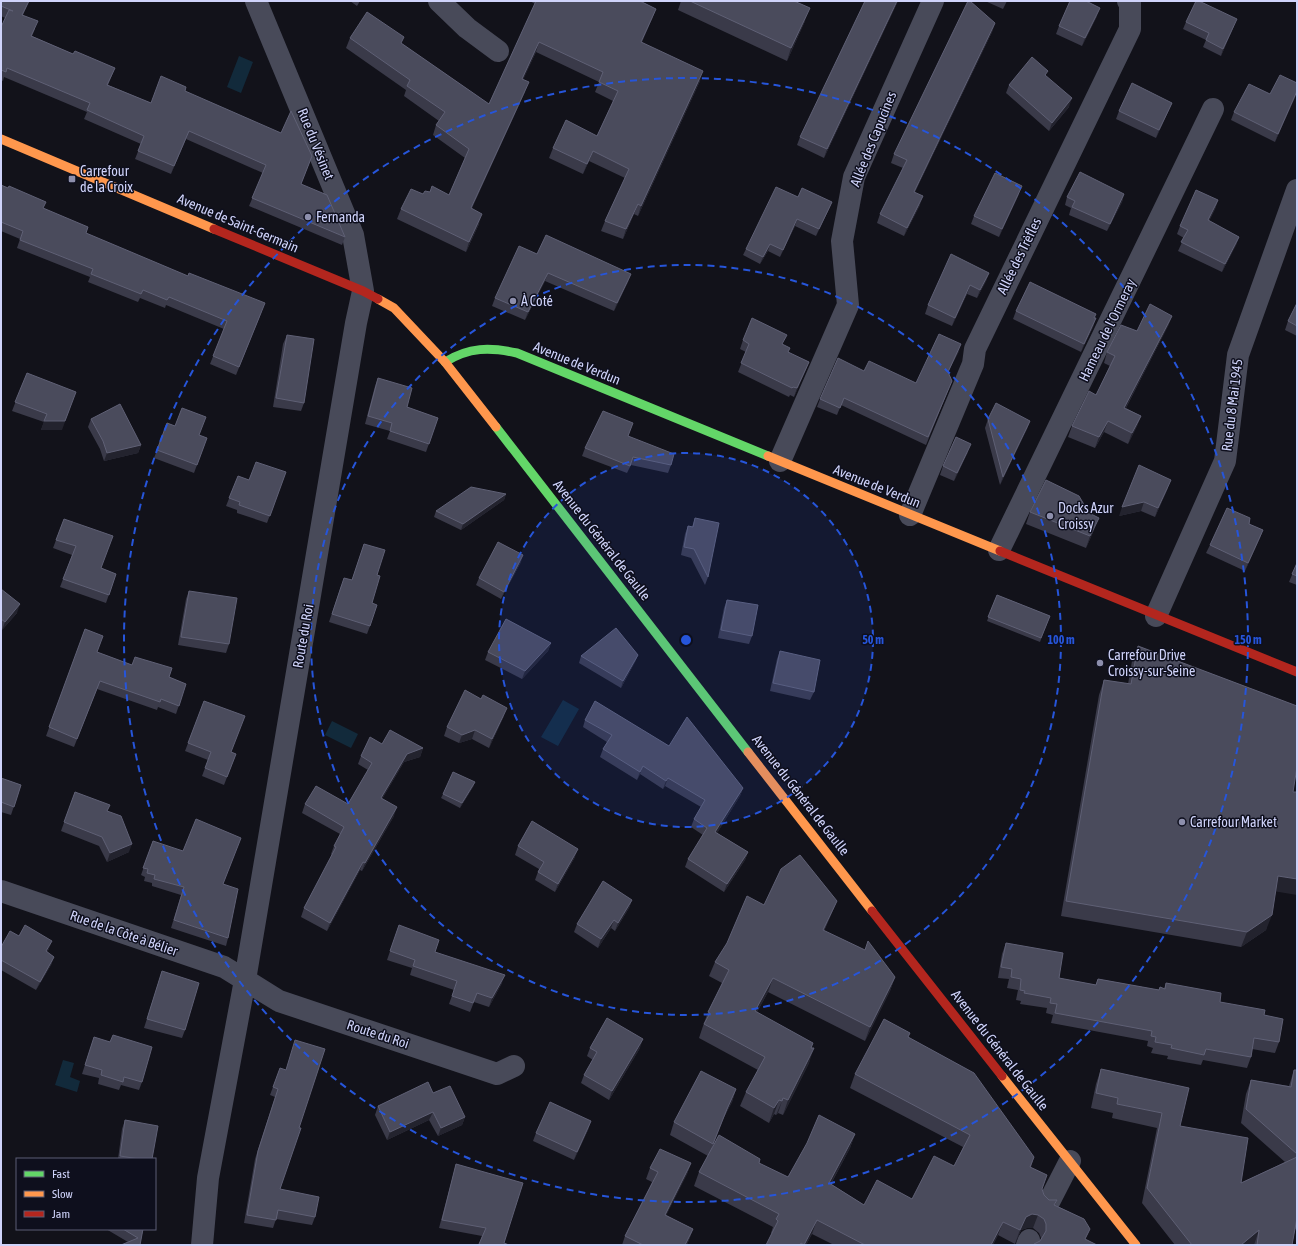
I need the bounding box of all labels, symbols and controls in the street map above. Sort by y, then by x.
street label: Allée des Capucines [847,89,899,189]
street label: Rue du Vésinet [294,106,338,182]
place label: Carrefour de la Croix [80,163,133,195]
marker: Carrefour de la Croix [67,174,77,184]
street label: Avenue de Saint-Germain [175,190,301,256]
place label: Fernanda [316,209,365,225]
marker: Fernanda [303,212,313,222]
street label: Allée des Trèfles [994,215,1044,297]
street label: Hameau de l'Ormeray [1075,276,1139,384]
place label: À Coté [521,293,553,309]
marker: À Coté [508,296,518,306]
street label: Avenue de Verdun [531,338,623,388]
street label: Rue du 8 Mai 1945 [1218,358,1246,452]
street label: Avenue de Verdun [831,461,923,511]
street label: Avenue du Général de Gaulle [550,477,654,603]
place label: Docks Azur Croissy [1058,500,1114,532]
marker: Docks Azur Croissy [1045,511,1055,521]
street label: Route du Roi [290,603,316,669]
centre of rings [679,633,693,647]
text: 50 m [862,633,884,647]
text: 100 m [1047,633,1075,647]
text: 150 m [1234,633,1262,647]
place label: Carrefour Drive Croissy-sur-Seine [1108,647,1195,679]
marker: Carrefour Drive Croissy-sur-Seine [1095,658,1105,668]
street label: Avenue du Général de Gaulle [749,732,853,858]
place label: Carrefour Market [1190,814,1277,830]
marker: Carrefour Market [1177,817,1187,827]
street label: Rue de la Côte à Bélier [68,907,181,959]
street label: Avenue du Général de Gaulle [948,987,1052,1113]
street label: Route du Roi [345,1016,411,1052]
legend [16,1158,156,1230]
text: Fast [52,1167,70,1181]
text: Slow [52,1187,73,1201]
text: Jam [52,1207,70,1221]

